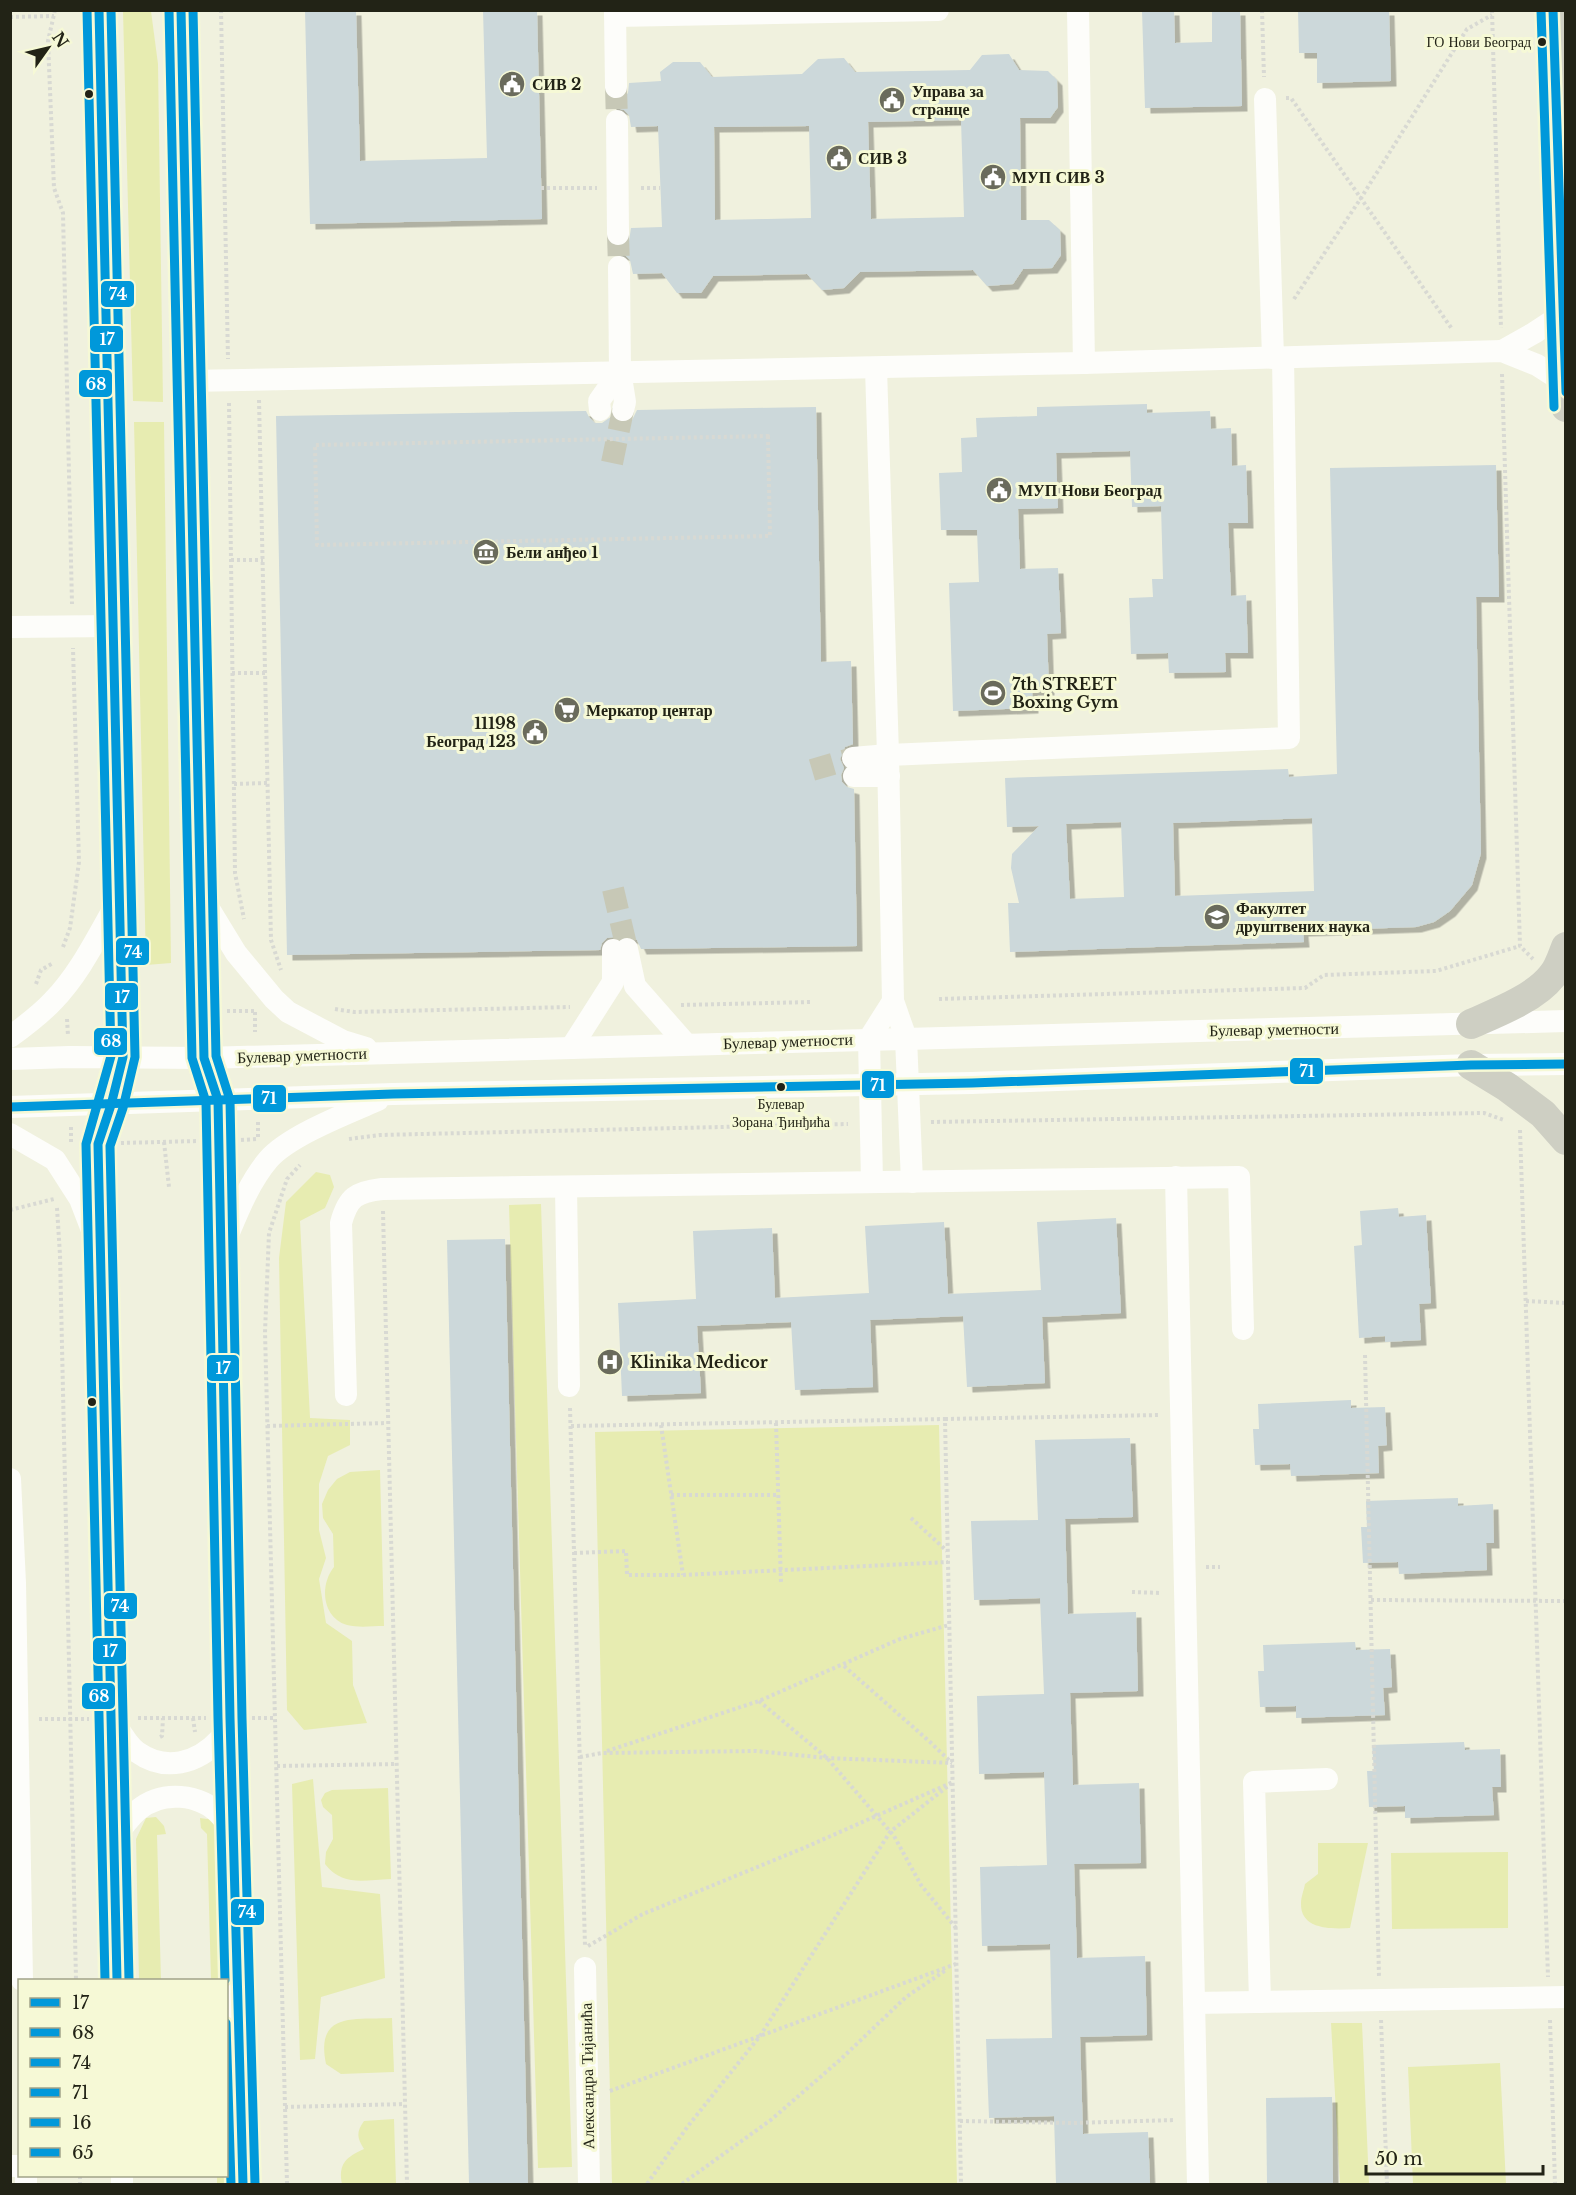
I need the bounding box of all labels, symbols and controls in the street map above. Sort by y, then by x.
north arrow [18,18,78,78]
text: N [48,28,73,51]
place label: ГО Нови Београд [1427,33,1531,51]
marker: ГО Нови Београд [1536,36,1548,48]
public building icon: СИВ 2 [497,69,527,99]
place label: СИВ 2 [532,74,581,94]
place label: Управа за странце [912,81,984,119]
public building icon: Управа за странце [877,85,907,115]
unlabelled marker [83,88,95,100]
public building icon: СИВ 3 [824,143,854,173]
place label: СИВ 3 [858,148,907,168]
public building icon: МУП СИВ 3 [978,162,1008,192]
place label: МУП СИВ 3 [1012,167,1105,187]
line badge: 74 [100,280,135,308]
text: 74 [109,284,127,304]
line badge: 17 [89,325,124,353]
text: 17 [99,329,115,349]
line badge: 68 [78,369,113,398]
text: 68 [86,374,106,394]
public building icon: МУП Нови Београд [984,475,1014,505]
place label: МУП Нови Београд [1018,480,1162,500]
museum icon: Бели анђео 1 [471,537,501,567]
place label: Бели анђео 1 [506,542,598,562]
place label: 7th STREET Boxing Gym [1012,674,1119,712]
sports icon: 7th STREET Boxing Gym [978,678,1008,708]
supermarket icon: Меркатор центар [552,695,582,725]
place label: Меркатор центар [586,700,713,720]
place label: 11198 Београд 123 [426,713,516,751]
public building icon: 11198 Београд 123 [520,717,550,747]
place label: Факултет друштвених наука [1236,898,1370,936]
school or university icon: Факултет друштвених наука [1202,902,1232,932]
line badge: 74 [115,937,150,966]
text: 74 [124,942,142,962]
line badge: 17 [104,982,139,1011]
text: 17 [114,987,130,1007]
street label: Булевар уметности [1209,1018,1340,1040]
line badge: 68 [93,1027,128,1056]
street label: Булевар уметности [723,1029,854,1053]
text: 68 [101,1031,121,1051]
street label: Булевар уметности [237,1043,368,1067]
line badge: 71 [1289,1057,1324,1085]
text: 71 [1299,1061,1315,1081]
line badge: 71 [861,1070,895,1099]
text: 71 [870,1075,886,1095]
marker: Булевар Зорана Ђинђића [775,1081,787,1093]
line badge: 71 [252,1084,287,1113]
text: 71 [261,1088,277,1108]
place label: Булевар Зорана Ђинђића [732,1095,831,1131]
hospital icon: Klinika Medicor [595,1347,625,1377]
place label: Klinika Medicor [630,1352,768,1372]
line badge: 17 [206,1354,240,1382]
text: 17 [215,1358,231,1378]
unlabelled marker [86,1396,98,1408]
line badge: 74 [103,1592,138,1620]
text: 74 [111,1596,129,1616]
line badge: 17 [92,1637,127,1665]
text: 17 [102,1641,118,1661]
line badge: 68 [81,1682,116,1710]
text: 68 [89,1686,109,1706]
line badge: 74 [230,1898,265,1926]
text: 74 [238,1902,256,1922]
legend [18,1979,228,2177]
text: 17 [72,1992,90,2014]
street label: Александра Тијанића [576,2003,598,2149]
text: 68 [72,2022,94,2044]
text: 74 [72,2052,91,2074]
text: 71 [72,2082,89,2104]
text: 16 [72,2112,92,2134]
scale bar [1366,2138,1543,2176]
text: 65 [72,2142,94,2164]
text: 50 m [1375,2148,1423,2170]

